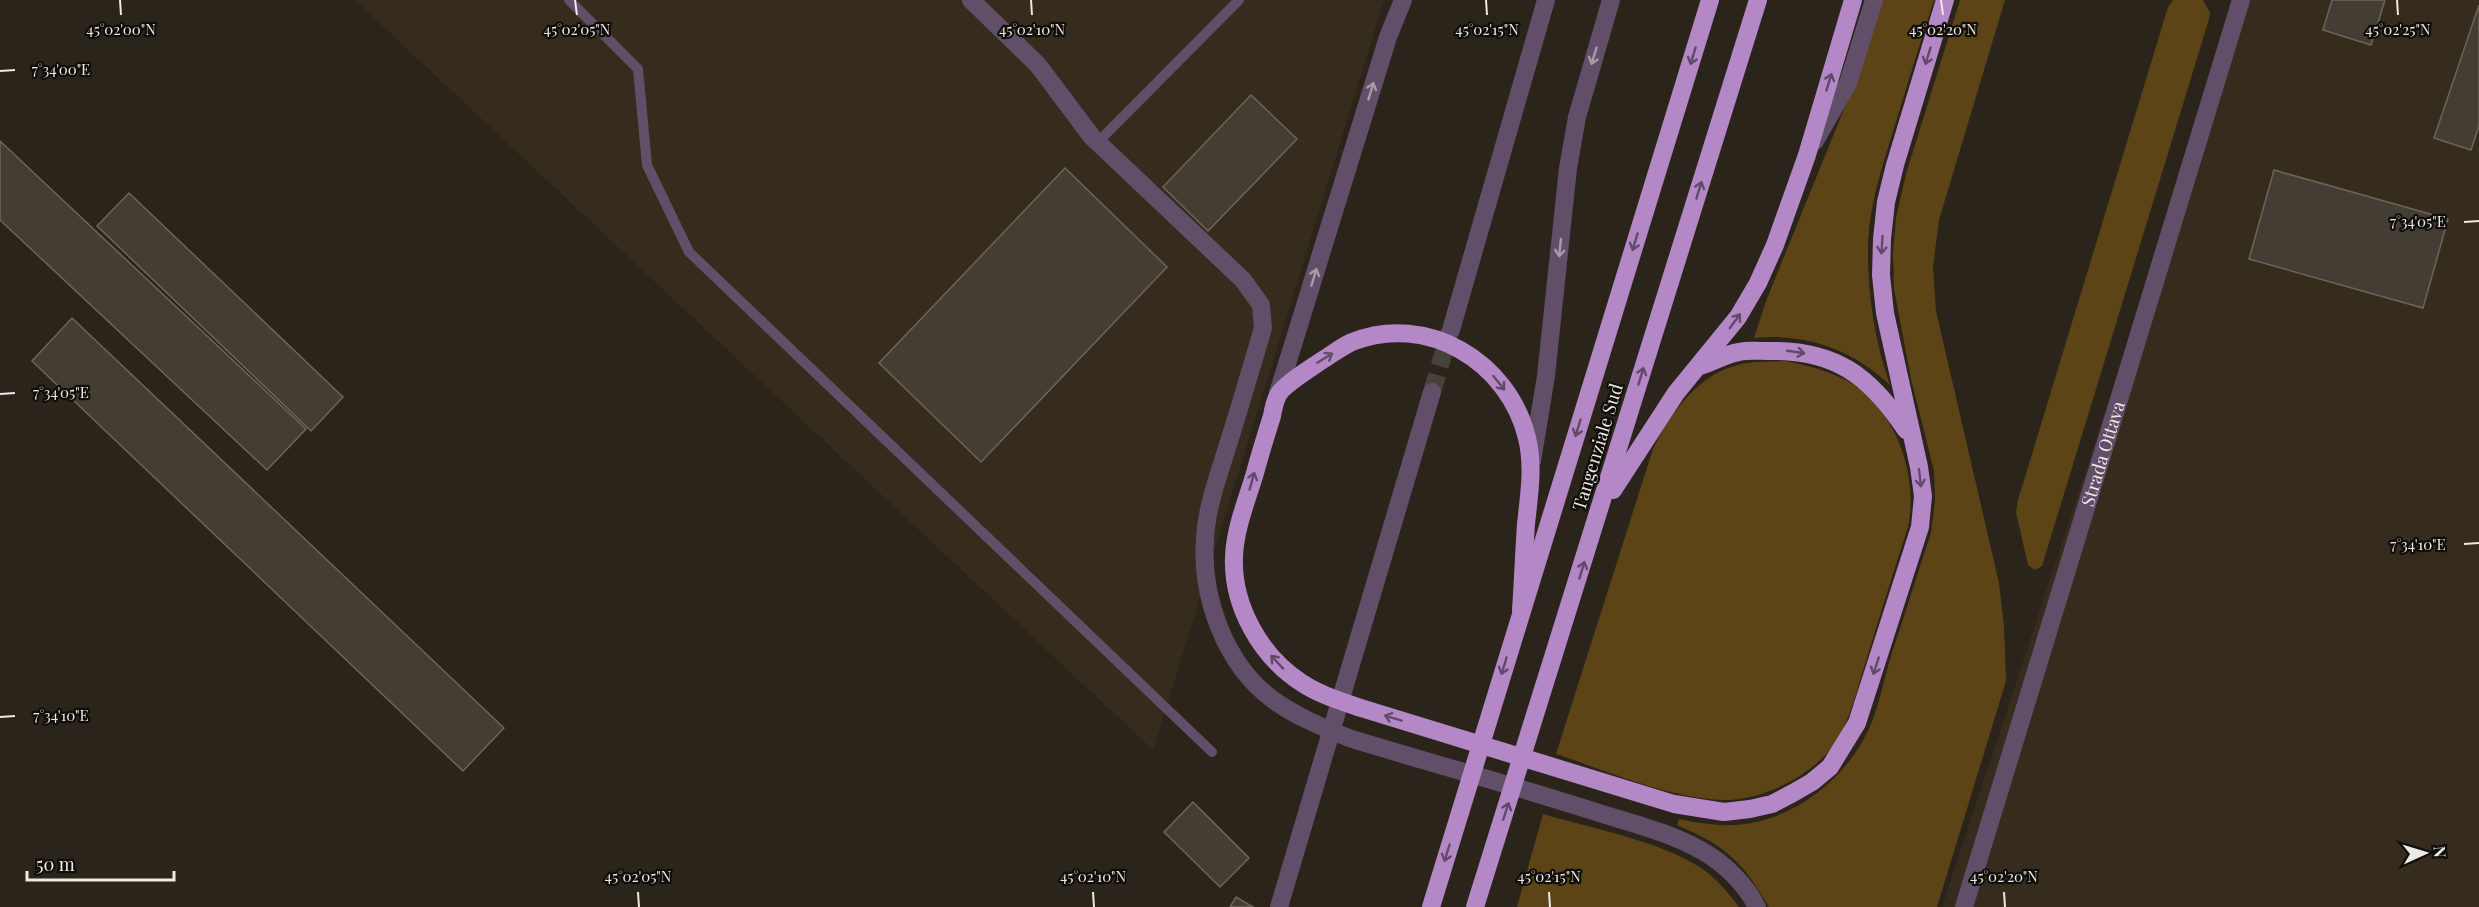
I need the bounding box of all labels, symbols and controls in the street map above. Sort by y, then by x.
text: 45°02'00"N [86,19,156,39]
text: 45°02'05"N [544,19,611,39]
text: 45°02'10"N [999,19,1066,39]
text: 45°02'15"N [1455,19,1519,39]
text: 45°02'20"N [1909,19,1977,39]
text: 45°02'25"N [2365,19,2431,39]
one-way arrow [1588,46,1599,65]
one-way arrow [1687,46,1698,65]
one-way arrow [1922,46,1933,65]
text: 7°34'00"E [32,59,90,79]
one-way arrow [1824,73,1835,92]
one-way arrow [1366,82,1377,101]
one-way arrow [1694,181,1705,200]
text: 7°34'05"E [2390,211,2446,231]
one-way arrow [1629,232,1640,251]
one-way arrow [1876,234,1888,254]
one-way arrow [1554,237,1565,257]
one-way arrow [1309,268,1320,287]
one-way arrow [1729,313,1741,329]
one-way arrow [1786,346,1806,357]
one-way arrow [1316,352,1333,364]
one-way arrow [1636,367,1647,386]
one-way arrow [1493,374,1506,390]
street label: Tangenziale Sud [1566,380,1628,513]
text: 7°34'05"E [33,382,89,402]
street label: Strada Ottava [2075,398,2130,509]
one-way arrow [1572,418,1583,437]
one-way arrow [1915,467,1926,487]
one-way arrow [1247,472,1258,491]
text: 7°34'10"E [2390,534,2446,554]
one-way arrow [1577,561,1588,580]
one-way arrow [1270,655,1285,670]
one-way arrow [1498,656,1509,675]
one-way arrow [1870,656,1881,675]
text: 7°34'10"E [33,705,89,725]
one-way arrow [1384,712,1403,723]
one-way arrow [1501,802,1512,821]
north arrow [2395,823,2455,883]
one-way arrow [1441,843,1452,862]
scale bar [27,844,174,882]
text: N [2430,845,2451,859]
text: 50 m [36,852,75,876]
text: 45°02'05"N [605,866,672,886]
text: 45°02'10"N [1060,866,1127,886]
text: 45°02'15"N [1517,866,1581,886]
text: 45°02'20"N [1970,866,2038,886]

